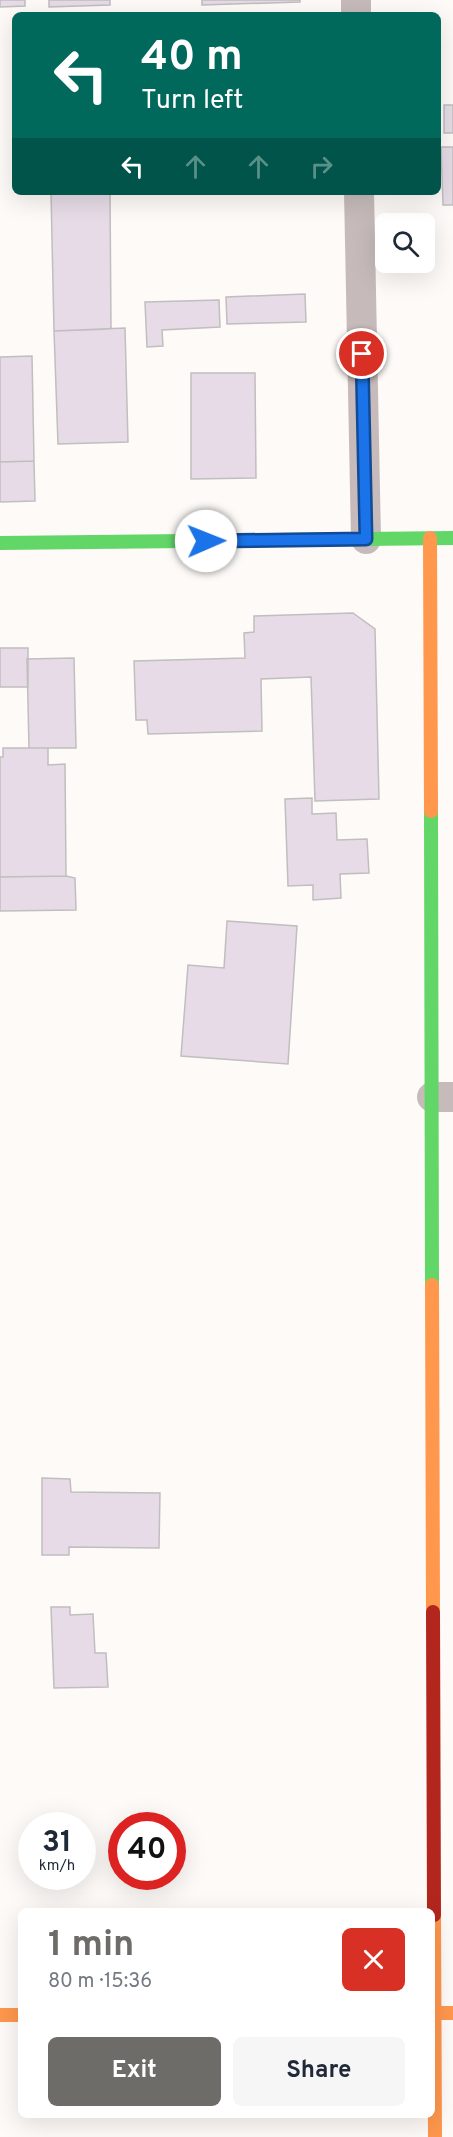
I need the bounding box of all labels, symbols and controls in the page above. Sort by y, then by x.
text: 40 m [141,32,243,85]
icon: left [42,36,120,114]
text: Turn left [141,84,243,118]
icon: left [116,150,149,183]
icon: ahead [179,150,212,183]
icon: ahead [242,150,275,183]
icon: right [305,150,338,183]
map controls [375,213,435,273]
button: search [375,213,435,273]
pin [336,328,387,379]
icon: arrive [345,337,378,370]
position arrow [174,509,238,573]
speed limit sign: 40 [108,1812,186,1890]
text: 31 [42,1825,72,1862]
text: km/h [39,1857,75,1876]
text: 1 min [48,1923,134,1969]
button: close [342,1928,405,1991]
text: 80 m · 15:36 [48,1969,152,1995]
button: Exit [48,2037,221,2106]
button: Share [233,2037,405,2106]

